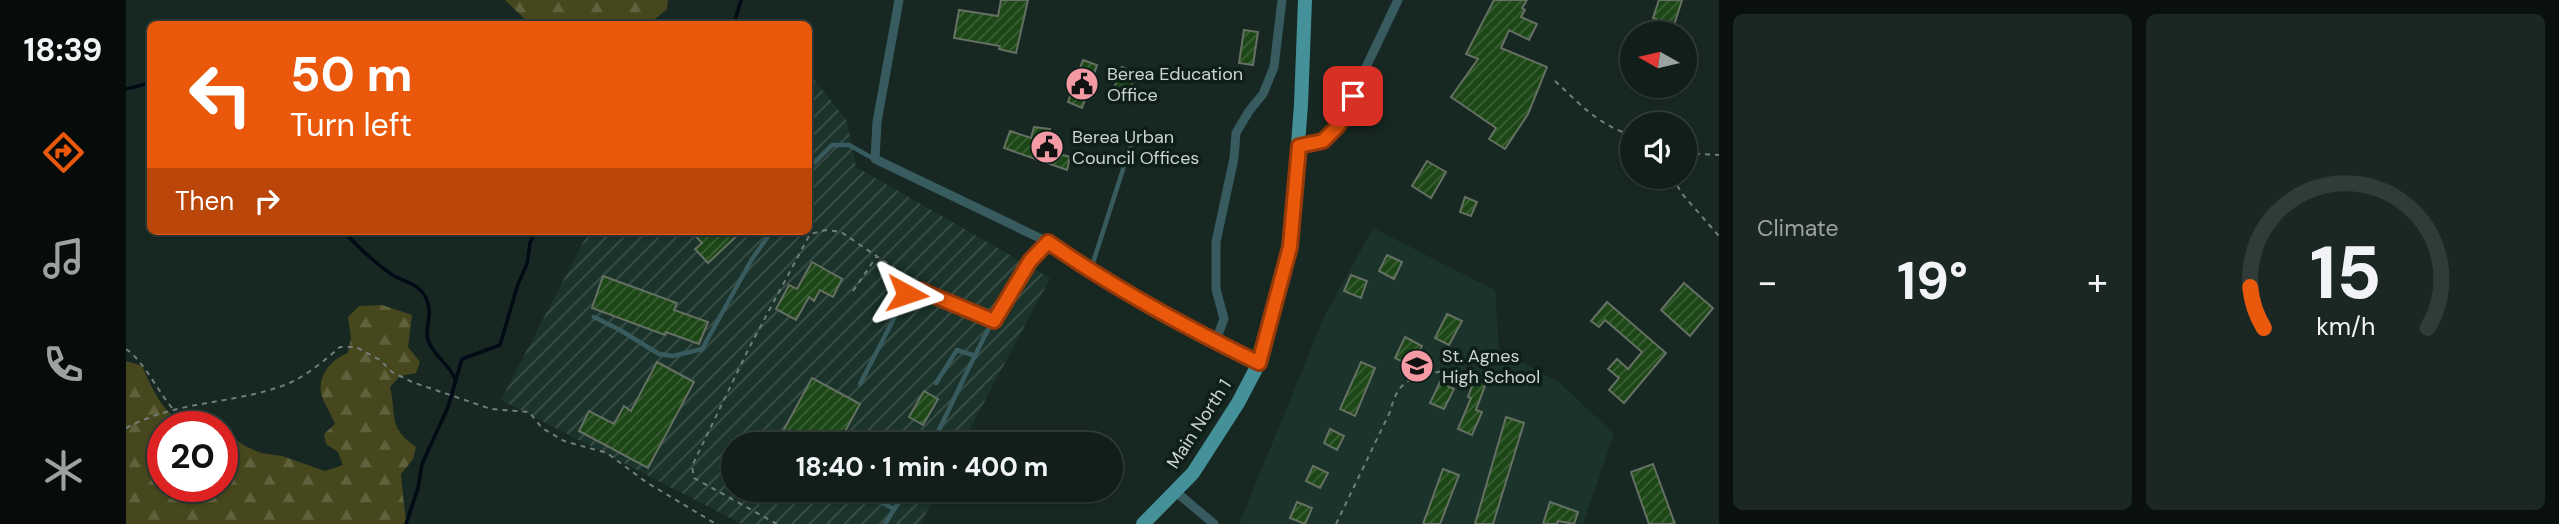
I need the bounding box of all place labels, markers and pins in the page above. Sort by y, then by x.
place label: Berea Education Office [1107,62,1243,107]
public building icon: Berea Education Office [1063,65,1101,103]
pin [1323,66,1383,126]
place label: Berea Urban Council Offices [1072,125,1199,170]
public building icon: Berea Urban Council Offices [1028,128,1066,166]
place label: St. Agnes High School [1442,344,1540,389]
school or university icon: St. Agnes High School [1398,347,1436,385]

